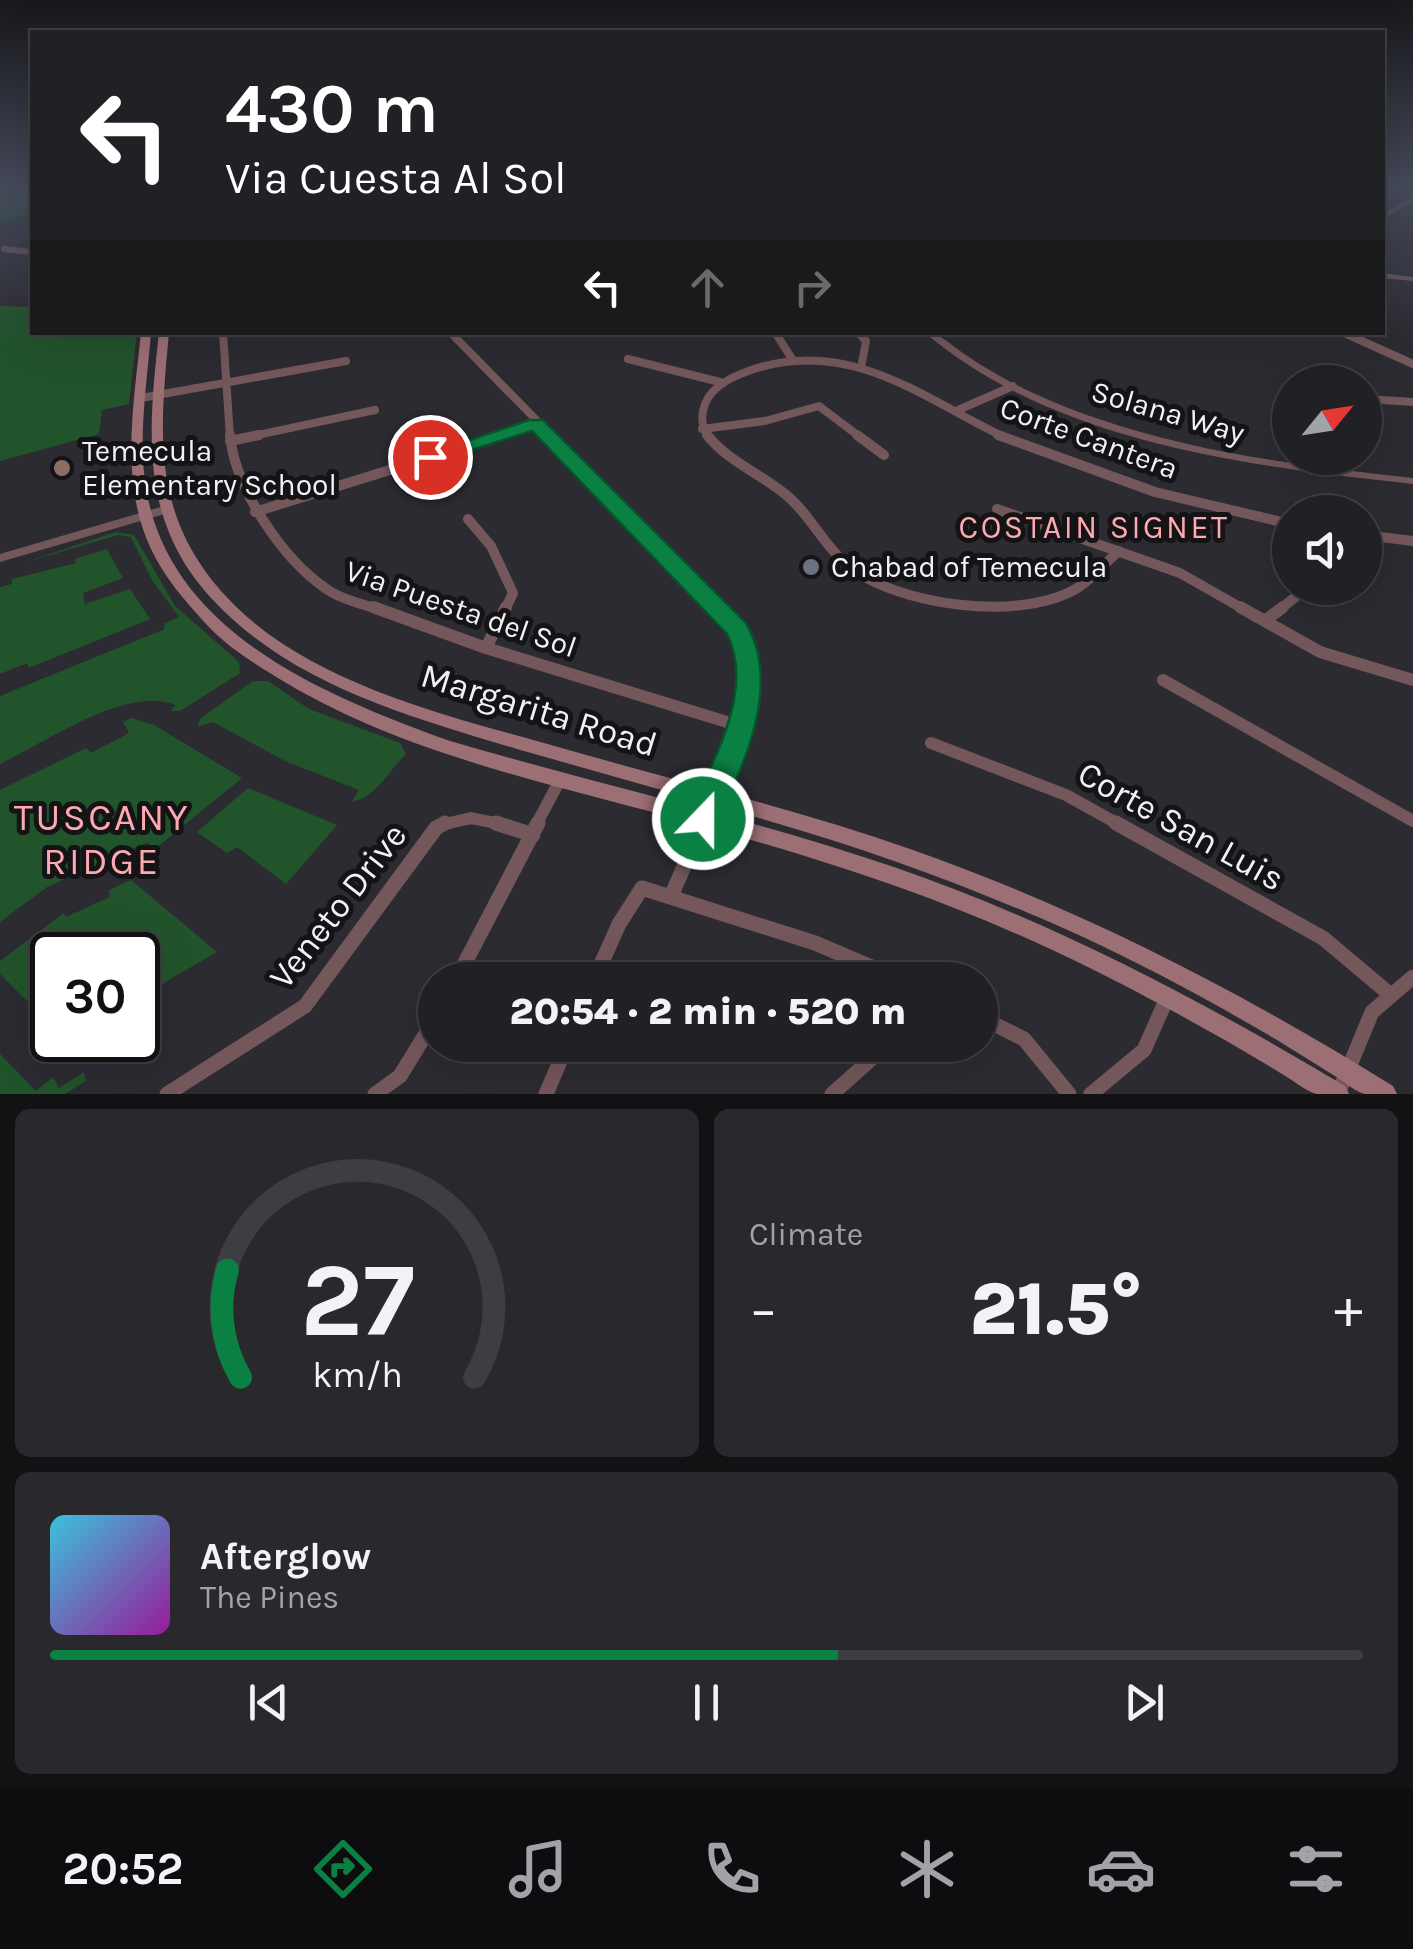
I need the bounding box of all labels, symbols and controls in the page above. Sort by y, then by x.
text: 430 m [225,68,439,150]
icon: left [60,70,190,200]
text: Via Cuesta Al Sol [225,152,567,204]
icon: left [575,260,630,315]
icon: ahead [680,260,735,315]
icon: right [785,260,840,315]
north arrow [1272,365,1382,475]
map controls [1272,365,1382,605]
street label: Solana Way [1087,373,1249,451]
street label: Corte Cantera [995,389,1183,487]
pin [388,415,473,500]
icon: arrive [403,430,458,485]
place label: Temecula Elementary School [82,433,337,503]
marker: Temecula Elementary School [51,457,73,479]
button: sound [1272,495,1382,605]
district label: COSTAIN SIGNET [959,509,1229,546]
place label: Chabad of Temecula [831,549,1107,585]
street label: Via Puesta del Sol [341,553,581,665]
marker: Chabad of Temecula [800,556,822,578]
street label: Margarita Road [416,655,662,765]
street label: Corte San Luis [1071,753,1291,899]
position arrow [651,767,755,871]
district label: TUSCANY RIDGE [14,795,190,884]
street label: Veneto Drive [261,815,415,997]
speed limit sign: 30 [30,932,160,1062]
text: 20:54 · 2 min · 520 m [510,989,906,1034]
text: Climate [749,1216,863,1253]
text: 27 [300,1240,414,1361]
text: 21.5° [969,1265,1143,1353]
text: − [749,1277,778,1341]
text: + [1334,1277,1363,1341]
text: km/h [312,1354,402,1396]
text: Afterglow [200,1534,371,1579]
text: The Pines [200,1579,339,1616]
icon: previous [241,1675,296,1730]
icon: pause [679,1675,734,1730]
icon: next [1117,1675,1172,1730]
icon: directions [308,1834,378,1904]
icon: music [503,1834,573,1904]
icon: phone [697,1834,767,1904]
icon: climate [892,1834,962,1904]
icon: car [1086,1834,1156,1904]
icon: filters [1281,1834,1351,1904]
text: 20:52 [62,1843,184,1895]

